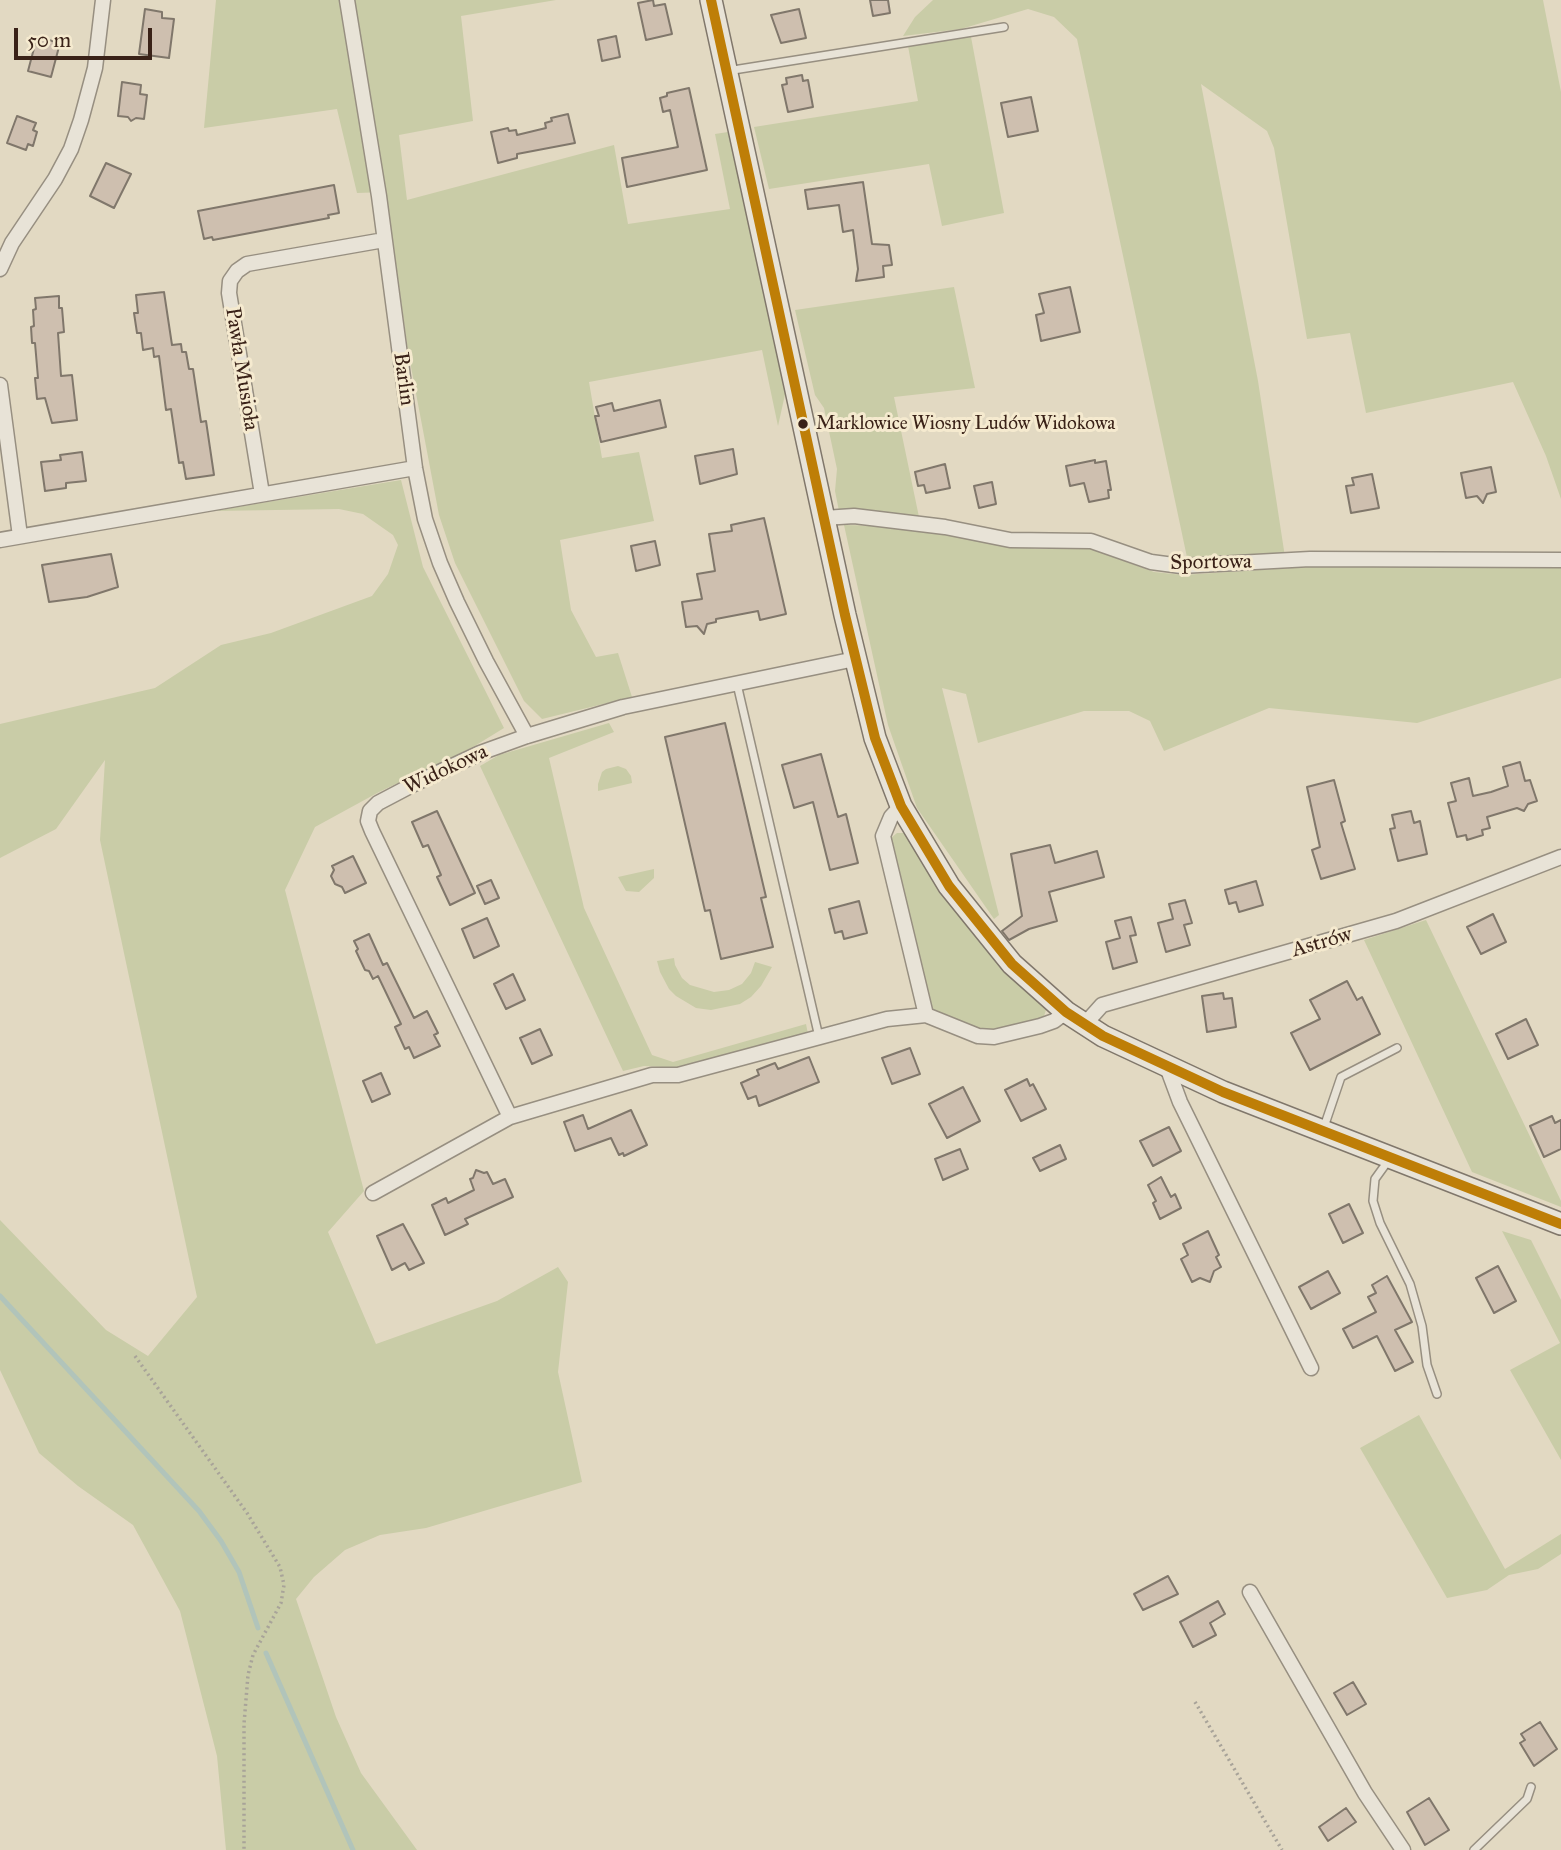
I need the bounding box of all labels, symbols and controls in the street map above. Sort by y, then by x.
scale bar [18,14,156,58]
text: 50 m [27,27,71,53]
street label: Pawła Musioła [219,306,263,432]
street label: Barlin [387,351,419,407]
place label: Marklowice Wiosny Ludów Widokowa [816,413,1115,435]
marker: Marklowice Wiosny Ludów Widokowa [796,417,810,431]
street label: Sportowa [1170,550,1252,576]
street label: Widokowa [400,740,492,800]
street label: Astrów [1289,922,1355,964]

